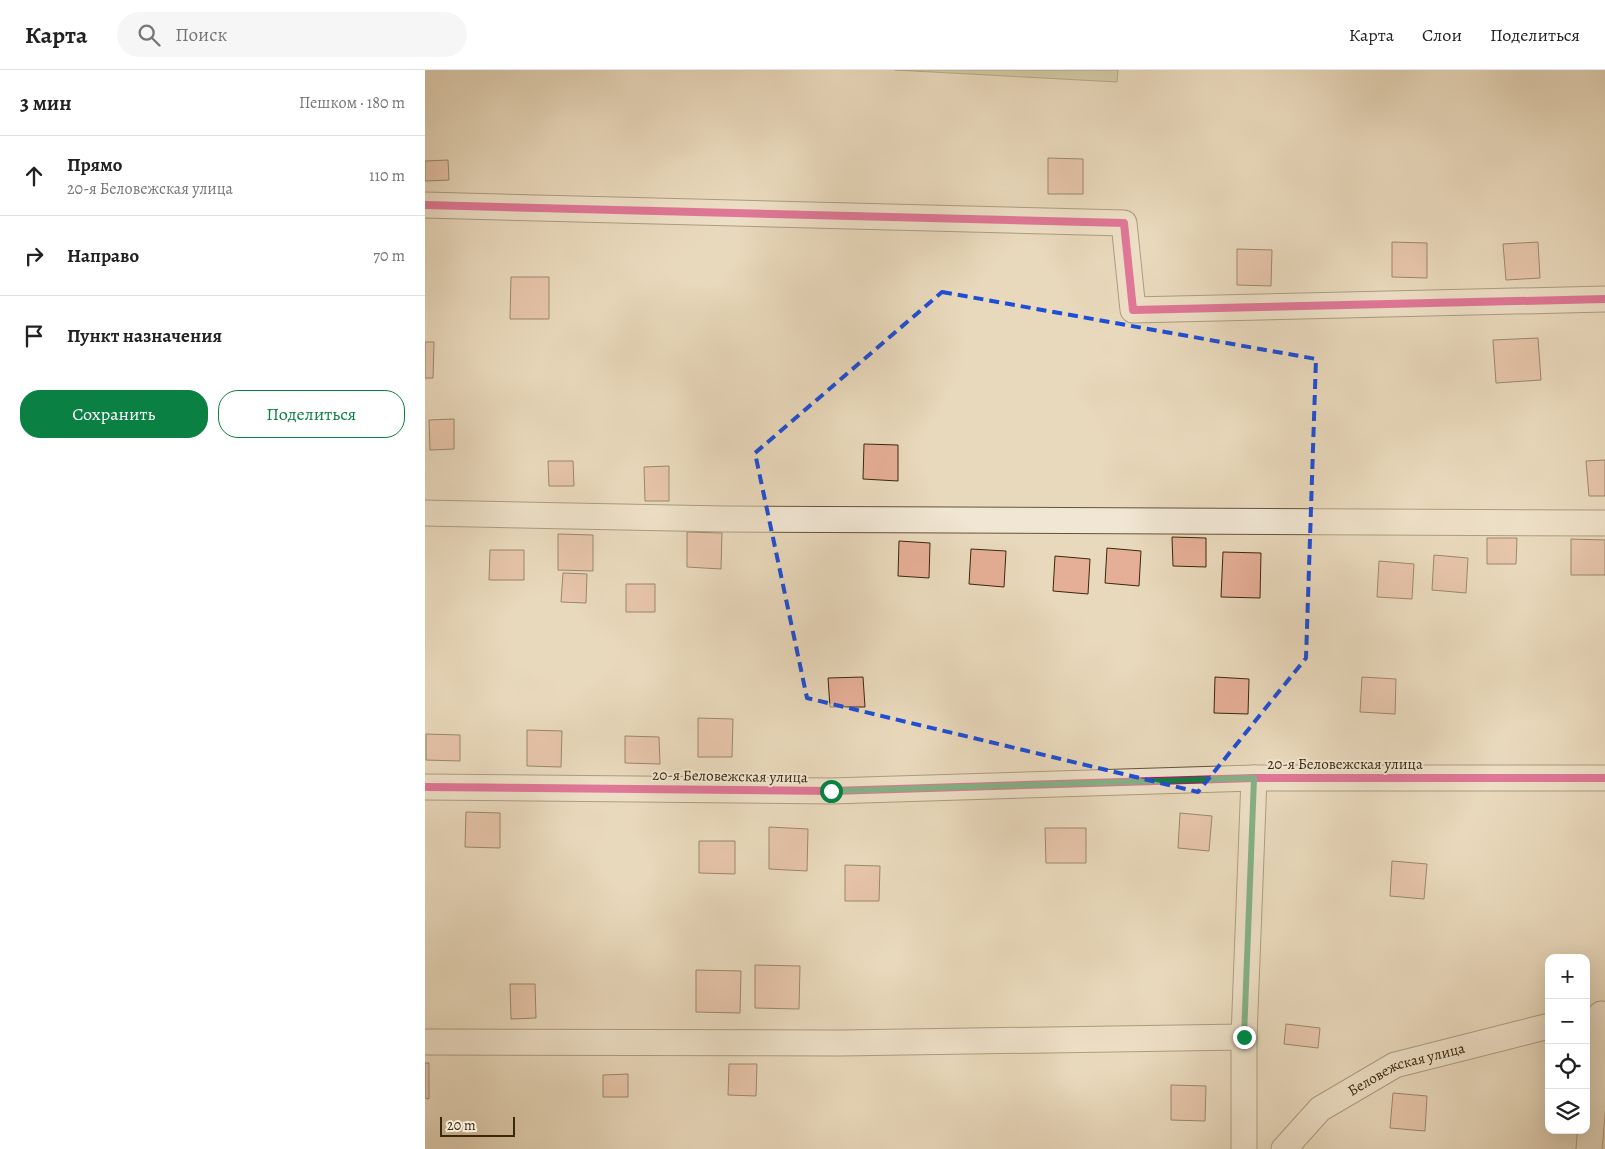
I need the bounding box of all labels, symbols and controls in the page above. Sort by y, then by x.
search box [117,12,467,57]
text: Карта [25,19,87,51]
icon: search [135,21,163,49]
text: Поиск [175,22,227,48]
text: Карта [1349,23,1394,47]
text: Слои [1422,23,1462,47]
text: Поделиться [1490,23,1580,47]
text: 3 мин [20,89,72,117]
text: Пешком · 180 m [299,92,405,114]
text: Прямо [67,152,122,178]
icon: ahead [20,162,48,190]
text: 110 m [369,165,405,187]
text: 20-я Беловежская улица [67,178,233,200]
icon: right [20,242,48,270]
text: Направо [67,243,139,269]
text: 70 m [373,245,405,267]
icon: arrive [20,322,48,350]
text: Пункт назначения [67,323,222,349]
button: Сохранить [20,390,208,438]
button: Поделиться [218,390,405,438]
street label: 20-я Беловежская улица [1267,754,1423,774]
street label: 20-я Беловежская улица [652,765,808,787]
route start [820,780,843,803]
map controls [1545,954,1590,1134]
button: + [1545,954,1590,999]
button: − [1545,999,1590,1044]
route end [1233,1026,1256,1049]
street label: Беловежская улица [1344,1038,1467,1101]
button: locate [1545,1044,1590,1089]
button: layers [1545,1089,1590,1134]
scale bar [440,1114,515,1137]
text: 20 m [447,1116,476,1135]

